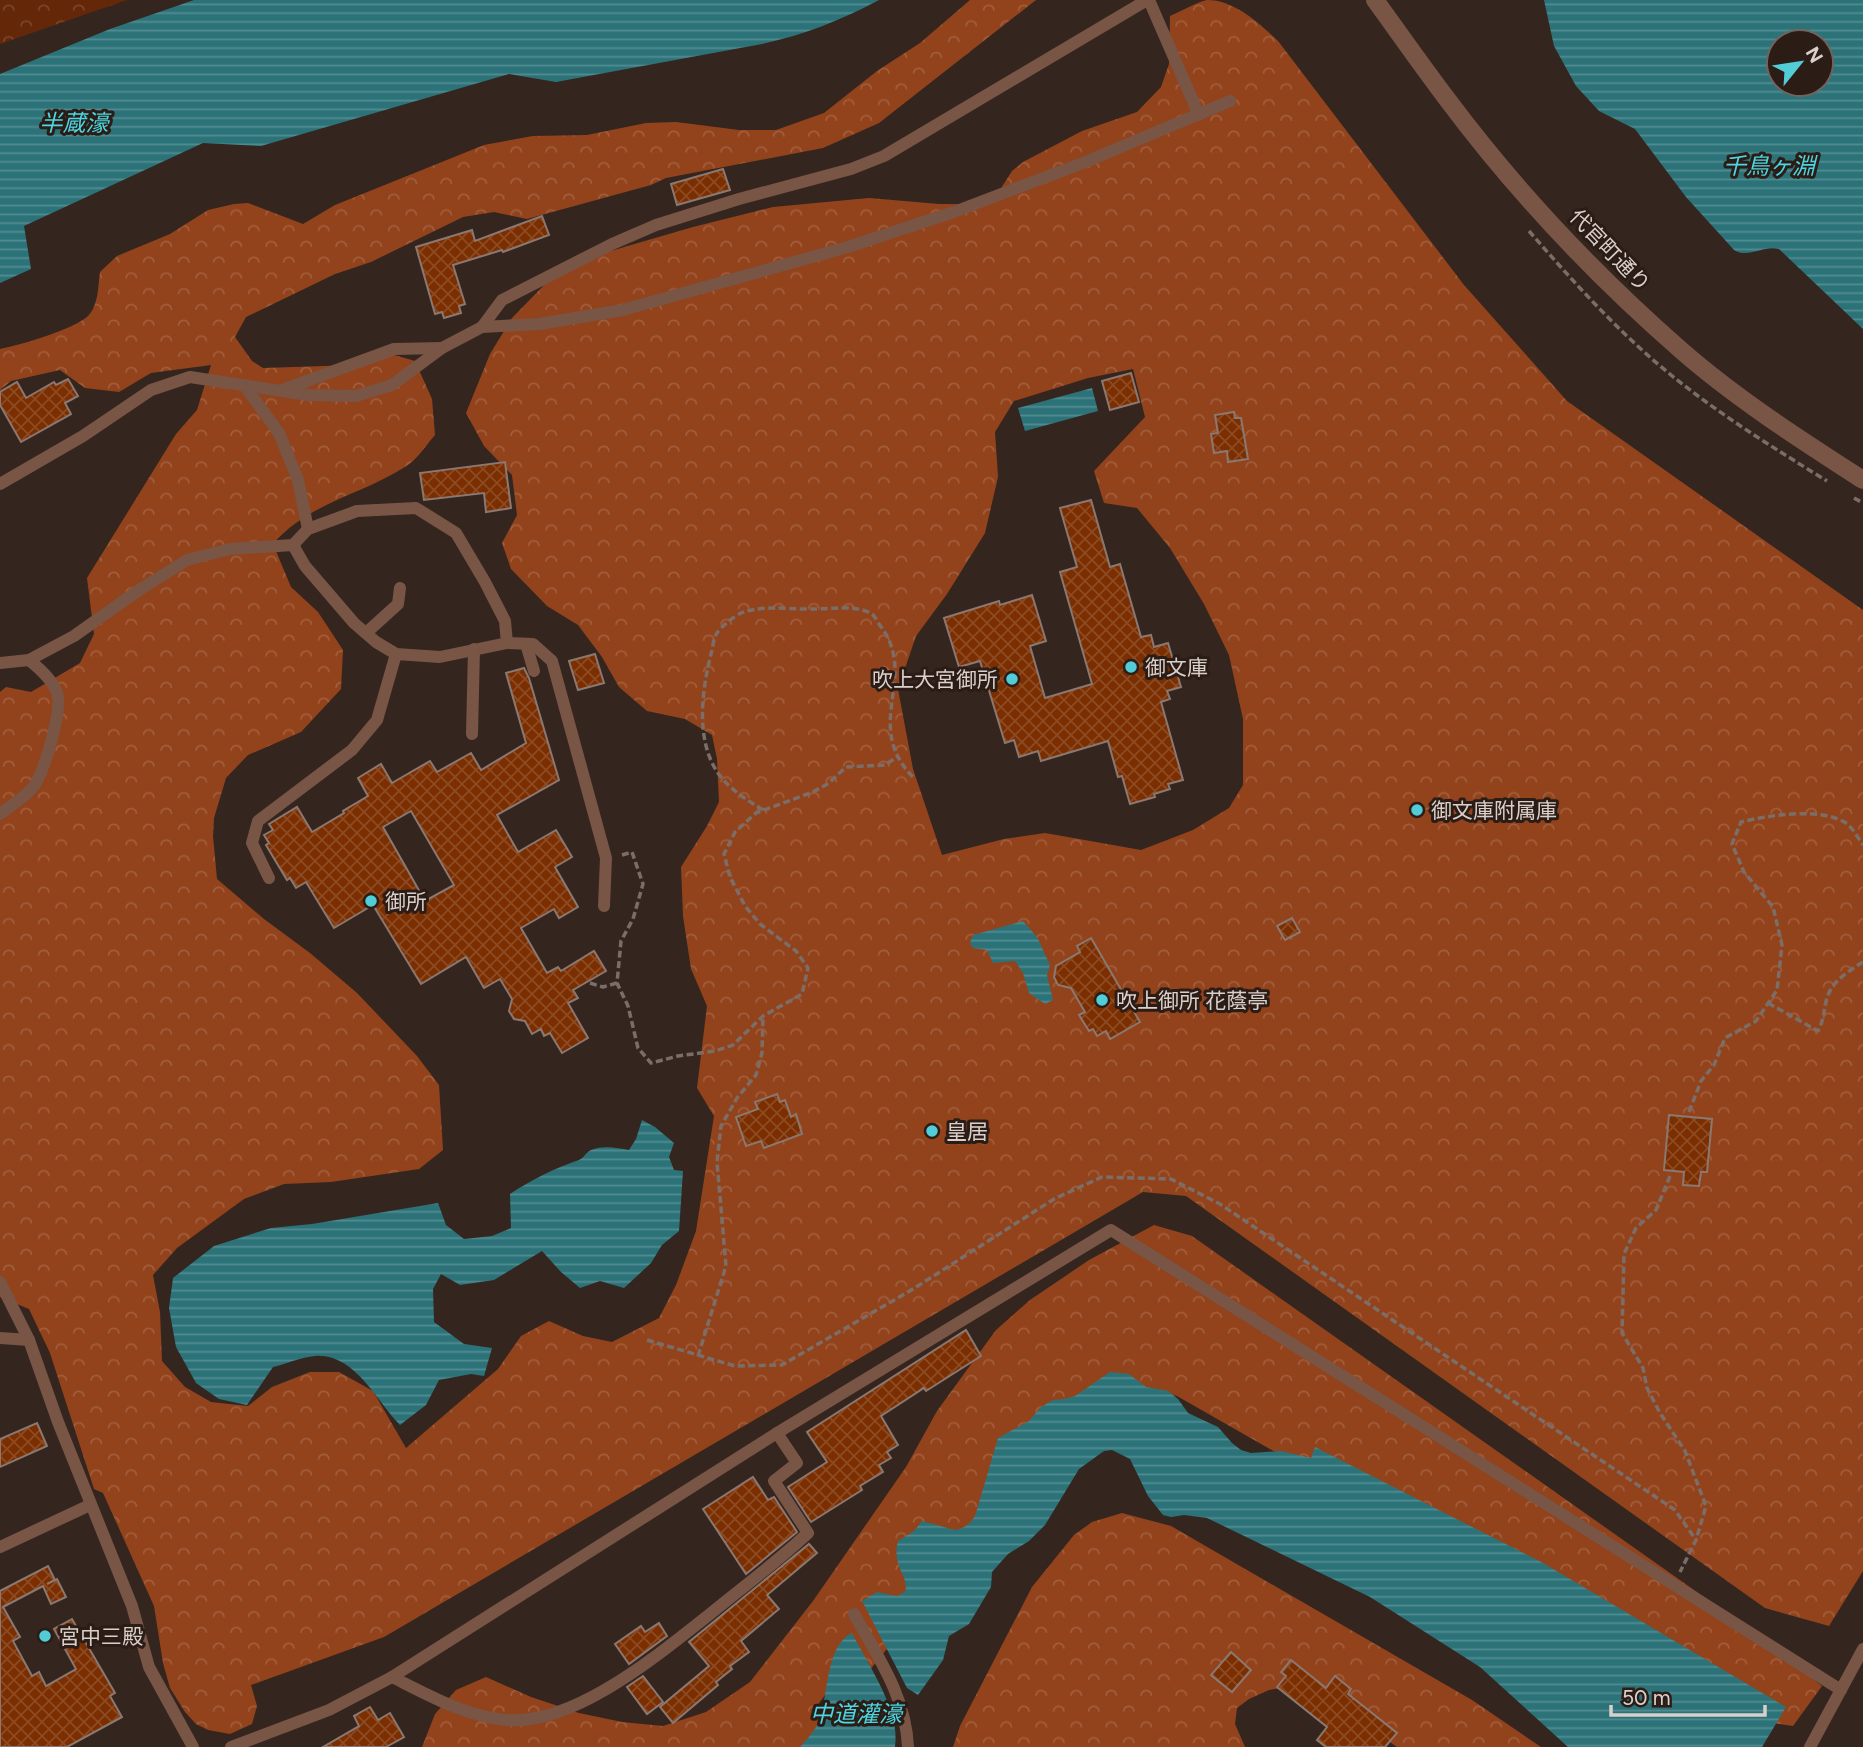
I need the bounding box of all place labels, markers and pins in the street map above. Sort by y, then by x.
place label: 御文庫 [1145,655,1208,680]
marker: 御文庫 [1123,659,1139,675]
place label: 吹上大宮御所 [872,667,998,692]
marker: 吹上大宮御所 [1004,671,1020,687]
place label: 御文庫附属庫 [1431,798,1557,823]
marker: 御文庫附属庫 [1409,802,1425,818]
place label: 御所 [385,889,427,914]
marker: 御所 [363,893,379,909]
place label: 吹上御所 花蔭亭 [1116,988,1268,1013]
marker: 吹上御所 花蔭亭 [1094,992,1110,1008]
place label: 皇居 [946,1119,988,1144]
marker: 皇居 [924,1123,940,1139]
place label: 宮中三殿 [59,1624,143,1649]
marker: 宮中三殿 [37,1628,53,1644]

